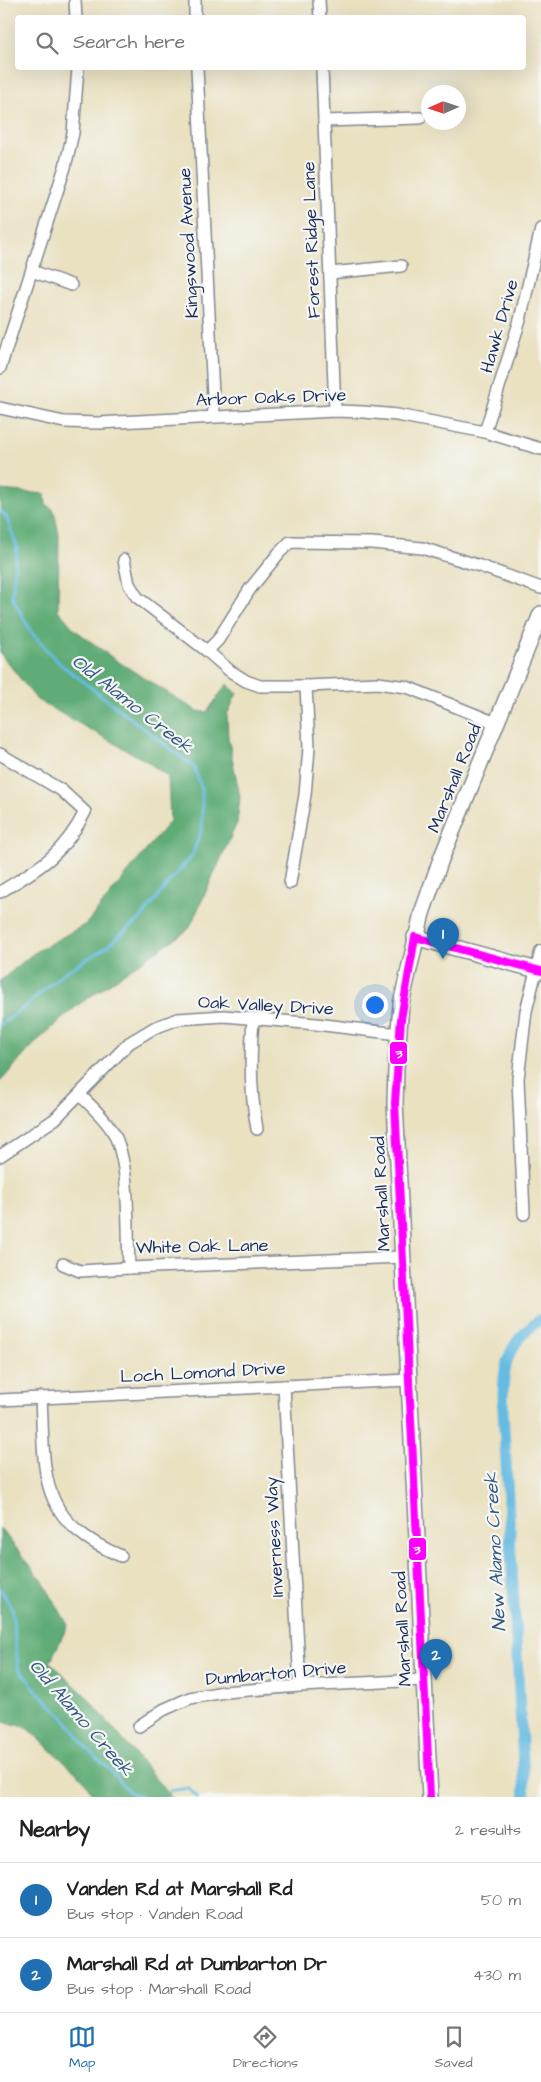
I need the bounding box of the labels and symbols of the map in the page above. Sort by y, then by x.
north arrow [421,85,466,130]
street label: Forest Ridge Lane [296,161,328,319]
street label: Kingswood Avenue [172,167,206,319]
street label: Hawk Drive [474,276,525,376]
street label: Arbor Oaks Drive [195,382,347,413]
water label: Old Alamo Creek [66,648,199,760]
street label: Marshall Road [421,720,488,836]
pin: 1 [427,918,459,959]
street label: Oak Valley Drive [197,989,335,1023]
your location [362,992,388,1018]
line badge: 3 [389,1041,408,1065]
text: 3 [394,1044,403,1064]
street label: Marshall Road [366,1136,397,1252]
street label: White Oak Lane [135,1233,269,1260]
street label: Loch Lomond Drive [120,1356,287,1389]
water label: New Alamo Creek [478,1471,513,1632]
street label: Inverness Way [259,1476,291,1598]
line badge: 3 [408,1537,427,1561]
text: 3 [412,1540,421,1560]
street label: Marshall Road [387,1571,418,1687]
pin: 2 [420,1639,452,1680]
water label: Old Alamo Creek [22,1654,140,1783]
street label: Dumbarton Drive [205,1655,348,1692]

